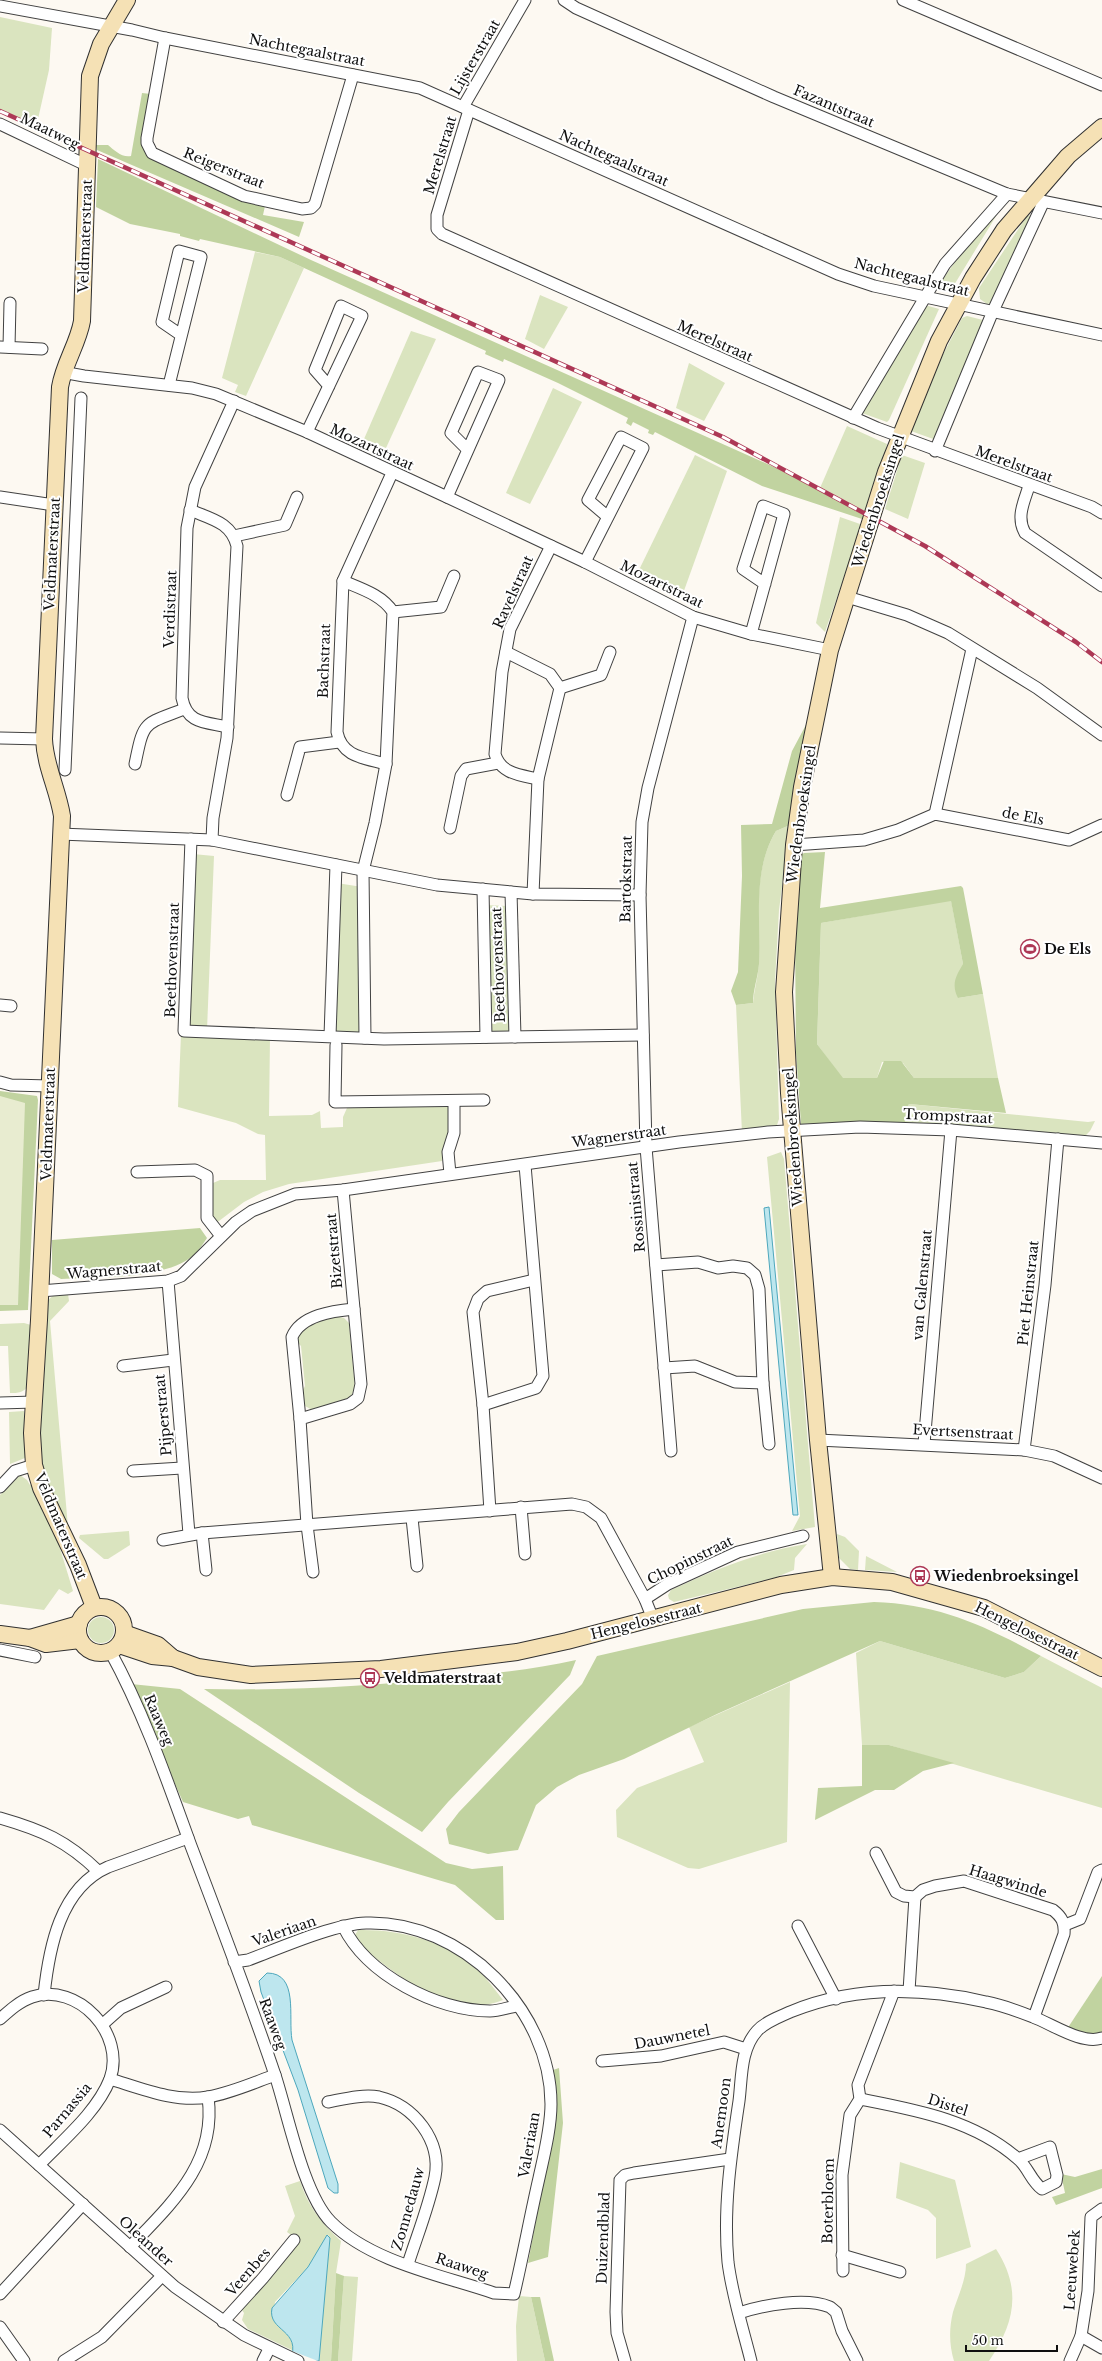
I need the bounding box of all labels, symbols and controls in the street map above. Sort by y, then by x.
street label: Lijsterstraat [446,15,504,98]
street label: Nachtegaalstraat [247,30,367,70]
street label: Fazantstraat [791,81,878,131]
street label: Maatweg [17,109,83,153]
street label: Merelstraat [420,113,461,196]
street label: Nachtegaalstraat [556,126,672,190]
street label: Reigerstraat [181,144,268,193]
street label: Veldmaterstraat [74,178,96,294]
street label: Nachtegaalstraat [853,254,972,300]
street label: Merelstraat [674,316,756,366]
street label: Mozartstraat [327,420,418,475]
street label: Wiedenbroeksingel [848,432,908,571]
street label: Merelstraat [973,442,1056,487]
street label: Veldmaterstraat [40,496,64,612]
street label: Ravelstraat [489,552,537,631]
street label: Mozartstraat [617,556,707,612]
street label: Verdistraat [160,569,180,649]
street label: Bachstraat [314,623,334,699]
street label: Wiedenbroeksingel [782,743,820,885]
street label: de Els [1000,803,1046,829]
street label: Bartokstraat [616,834,636,923]
street label: Beethovenstraat [161,901,183,1018]
street label: Beethovenstraat [487,906,509,1023]
sports icon: De Els [1019,938,1041,960]
place label: De Els [1044,940,1091,958]
street label: Veldmaterstraat [37,1066,59,1182]
street label: Wiedenbroeksingel [779,1066,807,1208]
street label: Trompstraat [903,1105,994,1127]
street label: Wagnerstraat [570,1120,668,1152]
street label: Rossinistraat [623,1160,649,1253]
street label: Bizetstraat [322,1212,346,1290]
street label: van Galenstraat [908,1228,936,1341]
street label: Piet Heinstraat [1014,1239,1043,1347]
street label: Wagnerstraat [65,1257,163,1283]
street label: Pijperstraat [150,1373,176,1457]
street label: Evertsenstraat [912,1420,1015,1444]
street label: Veldmaterstraat [30,1469,92,1583]
street label: Chopinstraat [644,1531,736,1588]
bus stop icon: Wiedenbroeksingel [909,1565,931,1587]
place label: Wiedenbroeksingel [933,1567,1079,1585]
street label: Hengelosestraat [589,1598,704,1644]
street label: Hengelosestraat [972,1598,1083,1664]
bus stop icon: Veldmaterstraat [359,1667,381,1689]
place label: Veldmaterstraat [383,1669,502,1687]
street label: Raaweg [140,1691,178,1749]
street label: Haagwinde [967,1861,1049,1901]
street label: Valeriaan [249,1912,319,1951]
street label: Raaweg [255,1995,291,2053]
street label: Dauwnetel [633,2021,712,2053]
street label: Anemoon [707,2076,735,2151]
street label: Parnassia [39,2079,95,2141]
street label: Distel [926,2090,971,2120]
street label: Valeriaan [514,2110,544,2180]
street label: Boterbloem [818,2158,838,2244]
street label: Zonnedauw [388,2165,428,2253]
street label: Duizendblad [592,2191,614,2284]
street label: Oleander [115,2212,177,2270]
street label: Leeuwebek [1060,2229,1084,2311]
street label: Veenbes [221,2244,274,2301]
street label: Raaweg [433,2249,491,2283]
scale bar [966,2327,1057,2353]
text: 50 m [972,2333,1004,2348]

